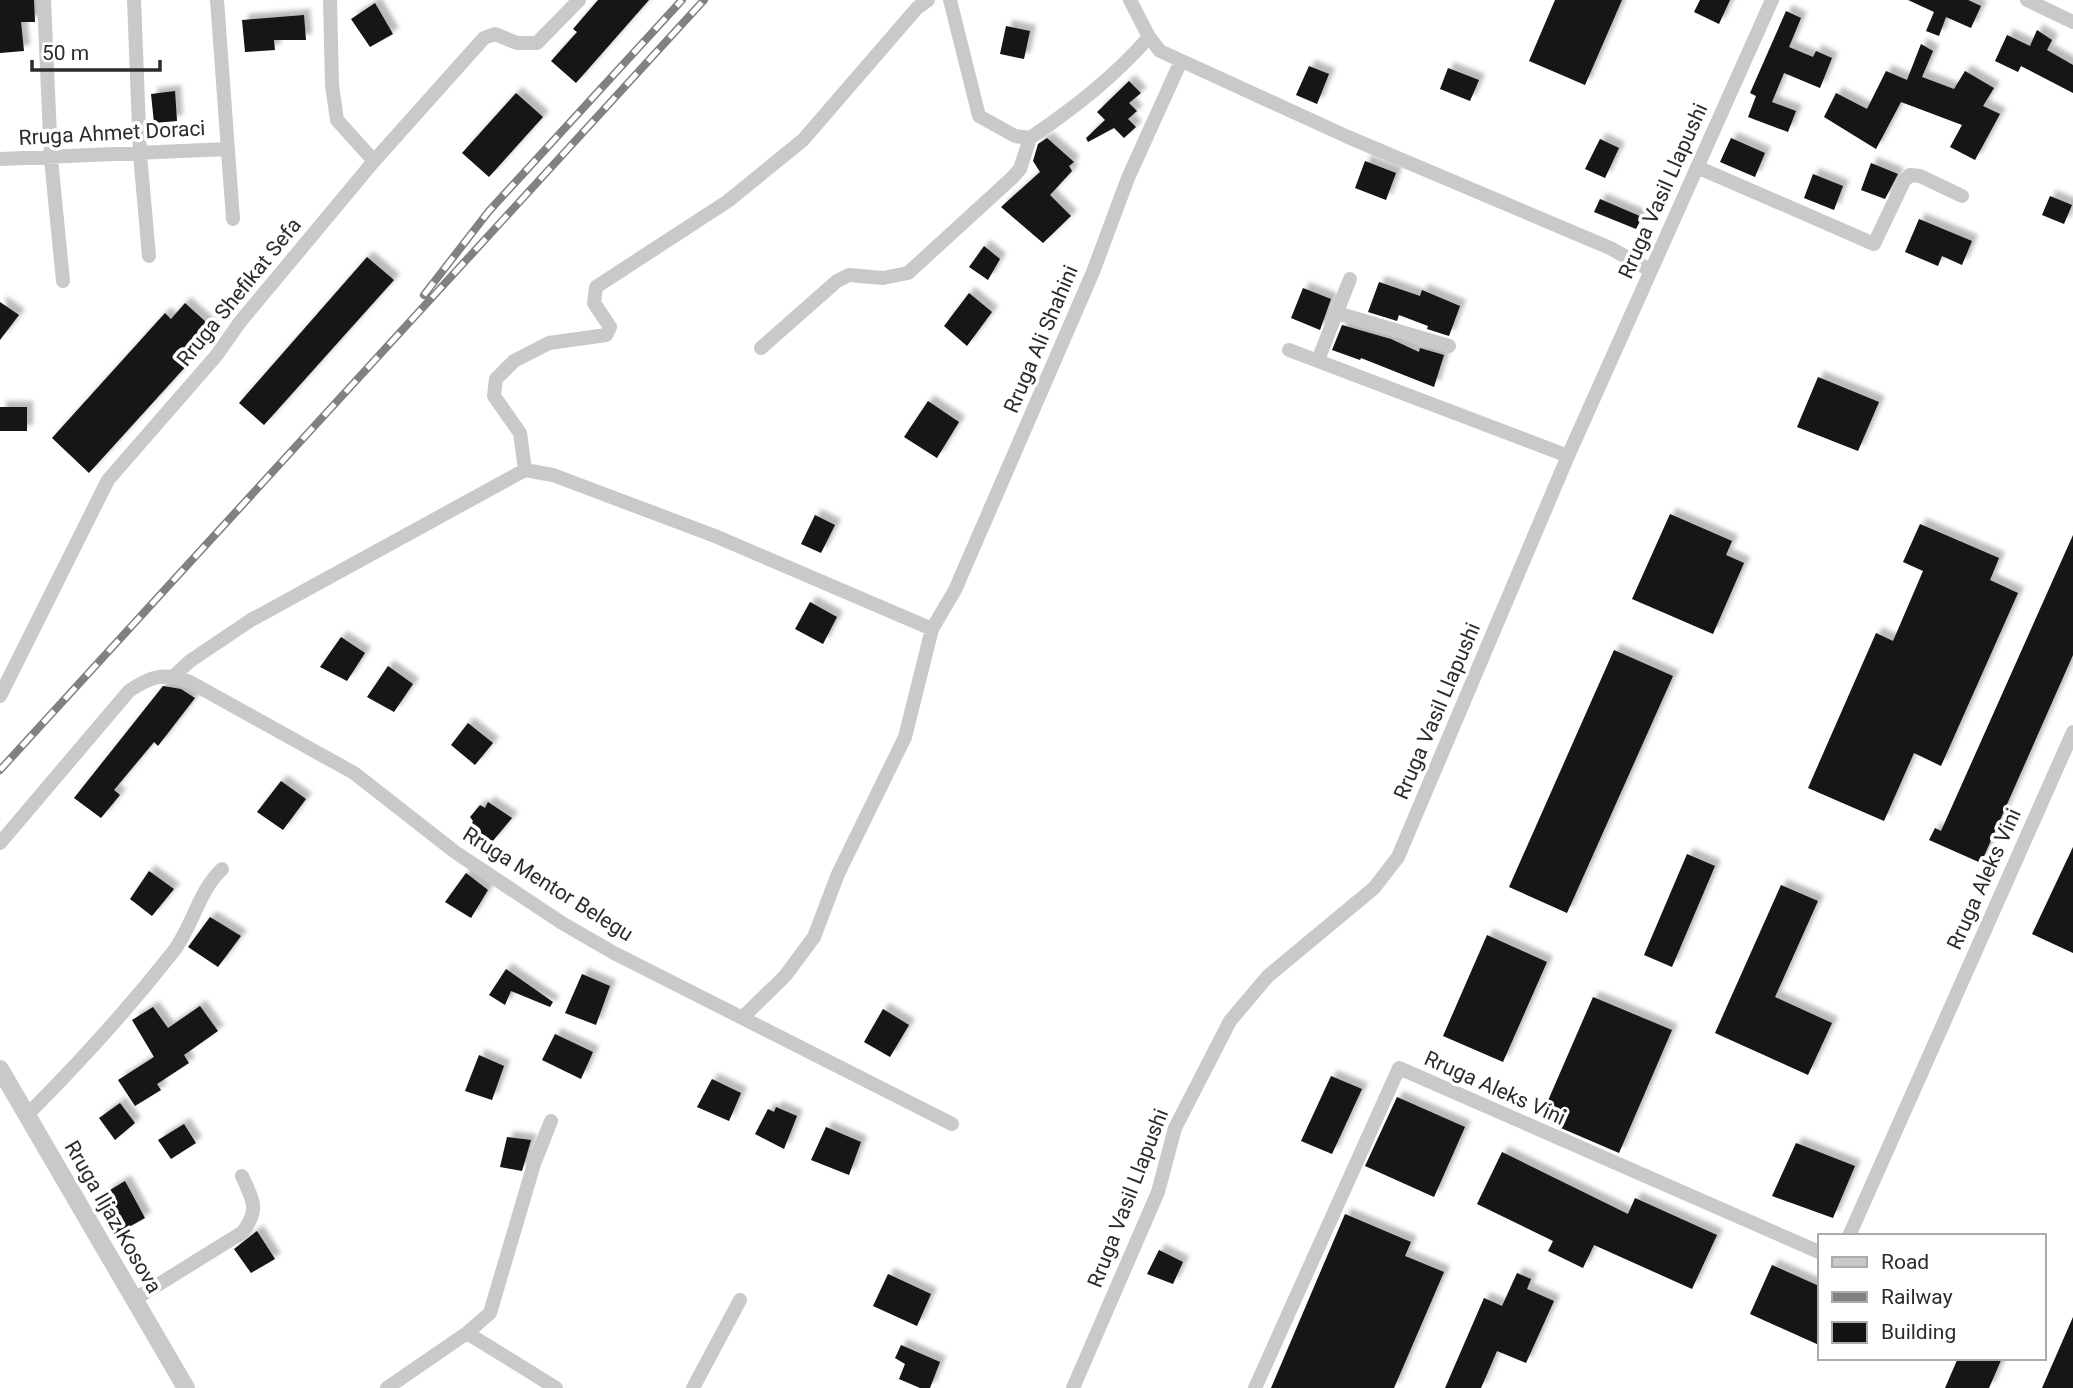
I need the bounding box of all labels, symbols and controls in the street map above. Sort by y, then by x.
scale bar [32,28,159,72]
text: 50 m [42,41,89,65]
street label: Rruga Vasil Llapushi [1614,100,1712,282]
street label: Rruga Ahmet Doraci [18,116,206,150]
street label: Rruga Shefikat Sefa [172,213,306,371]
street label: Rruga Ali Shahini [999,262,1083,416]
street label: Rruga Vasil Llapushi [1389,619,1485,803]
street label: Rruga Aleks Vini [1942,805,2026,953]
street label: Rruga Mentor Belegu [459,822,637,946]
street label: Rruga Aleks Vini [1421,1046,1569,1130]
street label: Rruga Vasil Llapushi [1083,1105,1173,1291]
street label: Rruga Iljaz Kosova [60,1137,166,1297]
legend [1818,1234,2045,1360]
text: Road [1881,1250,1929,1274]
text: Railway [1881,1285,1953,1309]
text: Building [1881,1320,1956,1344]

